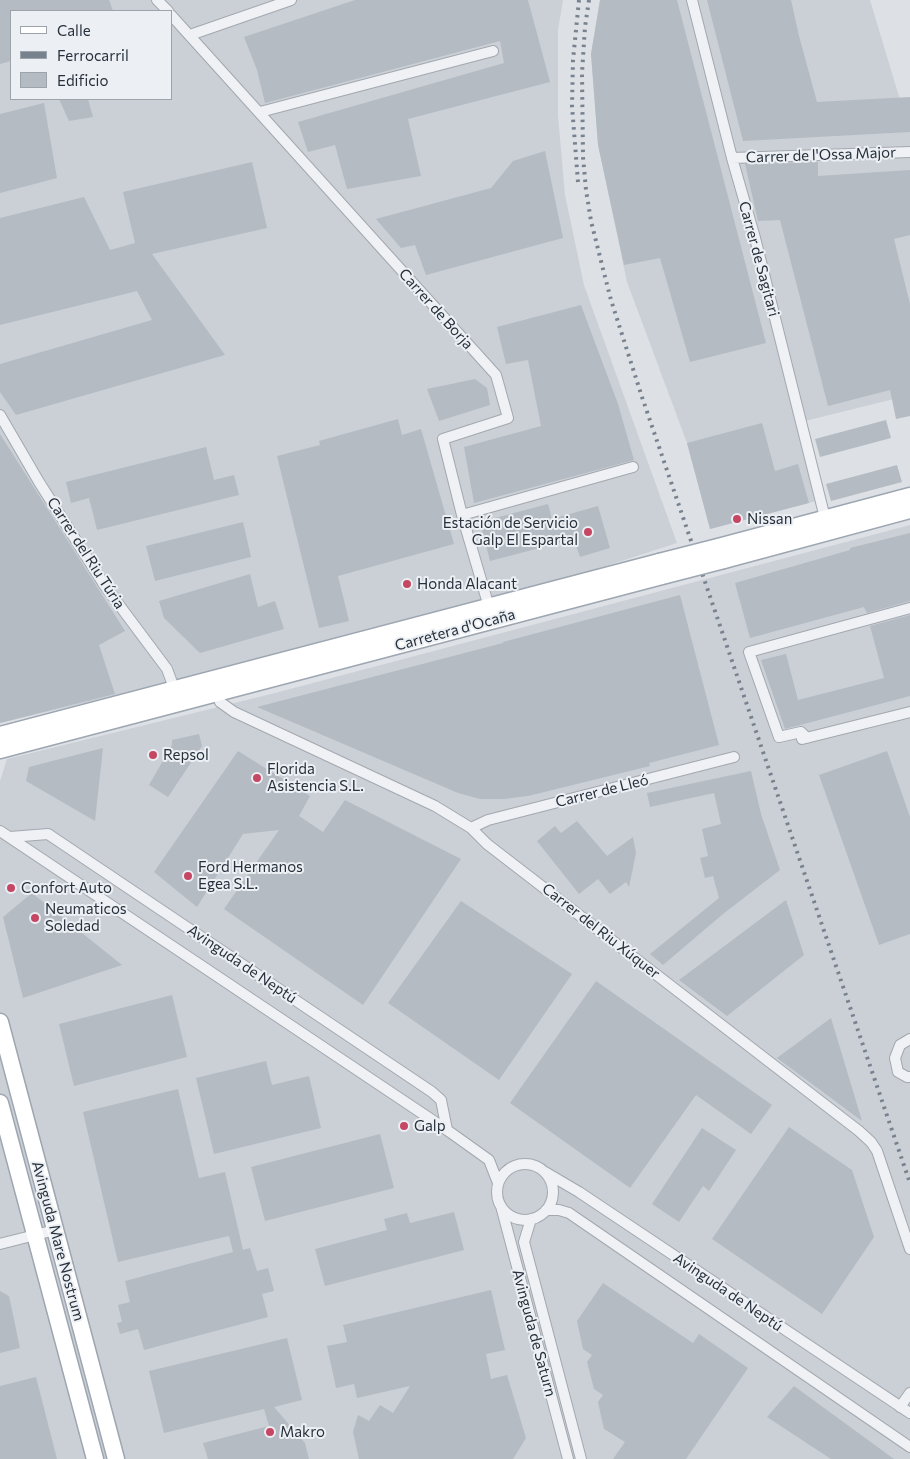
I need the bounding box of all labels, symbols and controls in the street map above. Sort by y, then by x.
legend [10,10,172,100]
text: Calle [57,21,91,39]
text: Ferrocarril [57,46,129,64]
text: Edificio [57,71,108,89]
street label: Carrer de l'Ossa Major [746,143,896,167]
street label: Carrer de Sagitari [735,199,783,319]
street label: Carrer de Borja [395,265,477,353]
street label: Carrer del Riu Túria [43,494,129,612]
place label: Nissan [747,510,792,528]
marker: Nissan [731,513,743,525]
place label: Estación de Servicio Galp El Espartal [443,514,578,549]
marker: Estación de Servicio Galp El Espartal [582,526,594,538]
place label: Honda Alacant [417,575,517,593]
marker: Honda Alacant [401,578,413,590]
street label: Carretera d'Ocaña [393,605,517,655]
place label: Repsol [163,746,209,764]
marker: Repsol [147,749,159,761]
place label: Florida Asistencia S.L. [267,760,364,795]
street label: Carrer de Lleó [554,771,650,811]
marker: Florida Asistencia S.L. [251,772,263,784]
place label: Ford Hermanos Egea S.L. [198,858,303,893]
marker: Ford Hermanos Egea S.L. [182,870,194,882]
place label: Confort Auto [21,879,112,897]
street label: Carrer del Riu Xúquer [539,879,663,983]
marker: Confort Auto [5,882,17,894]
place label: Neumaticos Soledad [45,900,127,935]
marker: Neumaticos Soledad [29,912,41,924]
street label: Avinguda de Neptú [184,921,300,1007]
place label: Galp [414,1117,446,1135]
marker: Galp [398,1120,410,1132]
street label: Avinguda Mare Nostrum [28,1159,88,1323]
street label: Avinguda de Neptú [670,1249,786,1335]
street label: Avinguda de Saturn [508,1267,560,1399]
place label: Makro [280,1423,325,1441]
marker: Makro [264,1426,276,1438]

